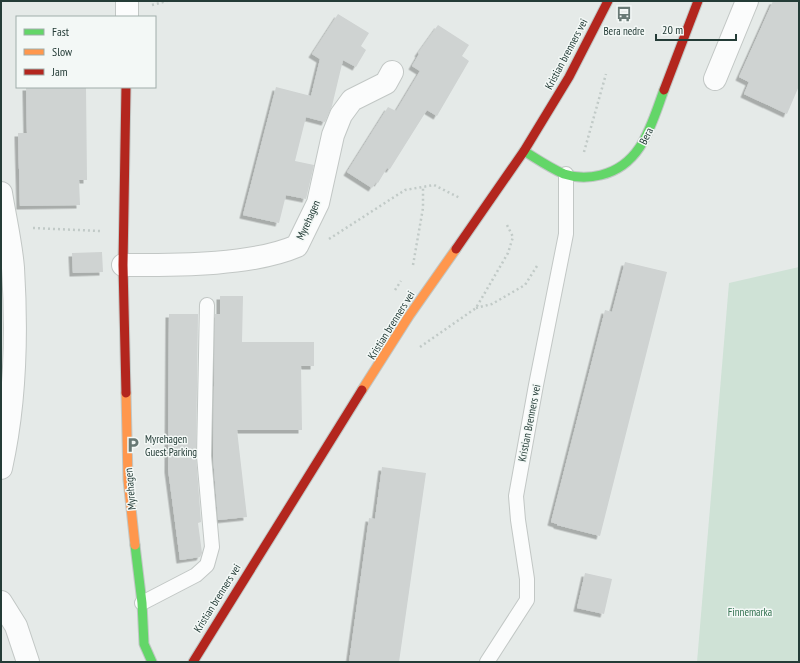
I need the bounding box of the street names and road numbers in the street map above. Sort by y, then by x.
street label: Kristian brenners vei [542,16,590,92]
street label: Bera [636,125,656,147]
street label: Myrehagen [293,198,323,242]
street label: Kristian brenners vei [364,288,418,362]
street label: Kristian Brenners vei [515,383,543,463]
street label: Myrehagen [121,467,139,511]
street label: Kristian brenners vei [190,561,244,635]

